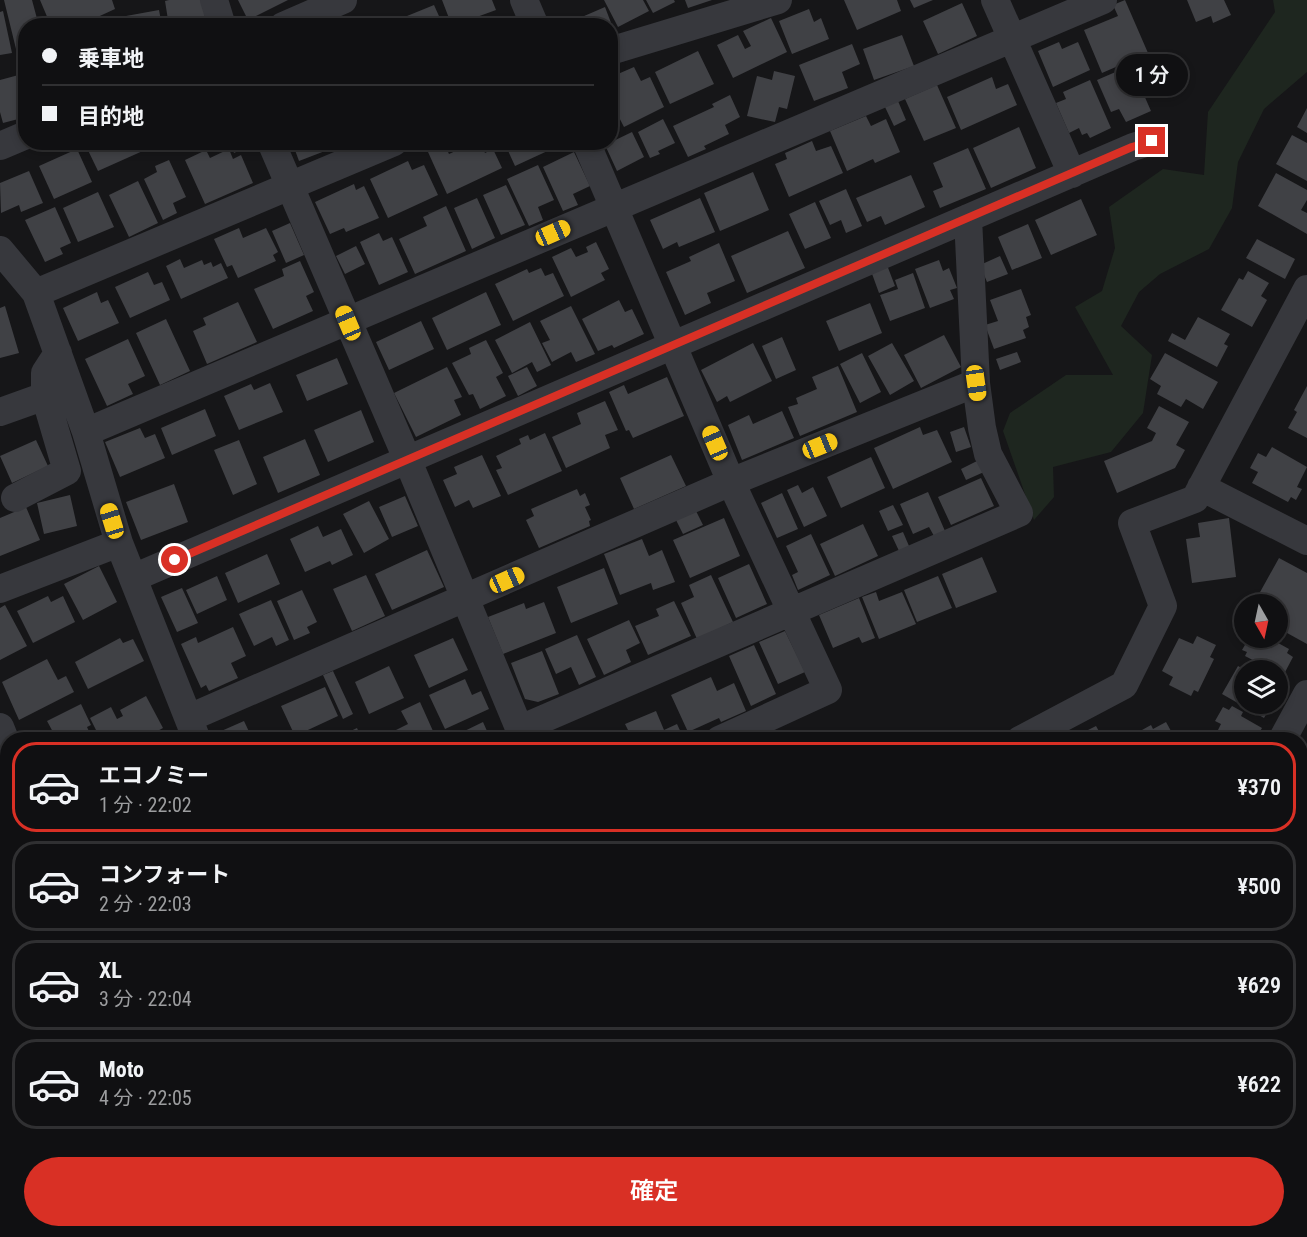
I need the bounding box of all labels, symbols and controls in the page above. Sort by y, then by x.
text: 乗車地 [78,46,144,71]
callout: 1 分 [1116,54,1188,96]
text: 1 分 [1135,63,1169,87]
text: 目的地 [78,104,144,129]
route end [1138,127,1165,154]
car [533,217,573,249]
car [333,303,363,343]
car [965,364,987,402]
car [700,423,730,463]
car [800,431,840,461]
car [98,501,126,541]
route start [161,546,188,573]
car [487,564,527,596]
north arrow [1234,594,1288,648]
map controls [1234,594,1288,714]
button: layers [1234,660,1288,714]
icon: car [27,760,81,814]
text: エコノミー [99,763,209,788]
text: ¥370 [1237,775,1281,800]
text: 1 分 · 22:02 [99,793,192,817]
icon: car [27,859,81,913]
text: コンフォート [99,862,230,887]
text: ¥500 [1237,874,1281,899]
text: 2 分 · 22:03 [99,892,192,916]
icon: car [27,958,81,1012]
text: XL [99,958,122,983]
text: ¥629 [1237,973,1281,998]
text: 3 分 · 22:04 [99,987,192,1011]
icon: car [27,1057,81,1111]
text: Moto [99,1057,144,1082]
text: ¥622 [1237,1072,1281,1097]
text: 4 分 · 22:05 [99,1086,192,1110]
button: 確定 [24,1157,1284,1226]

